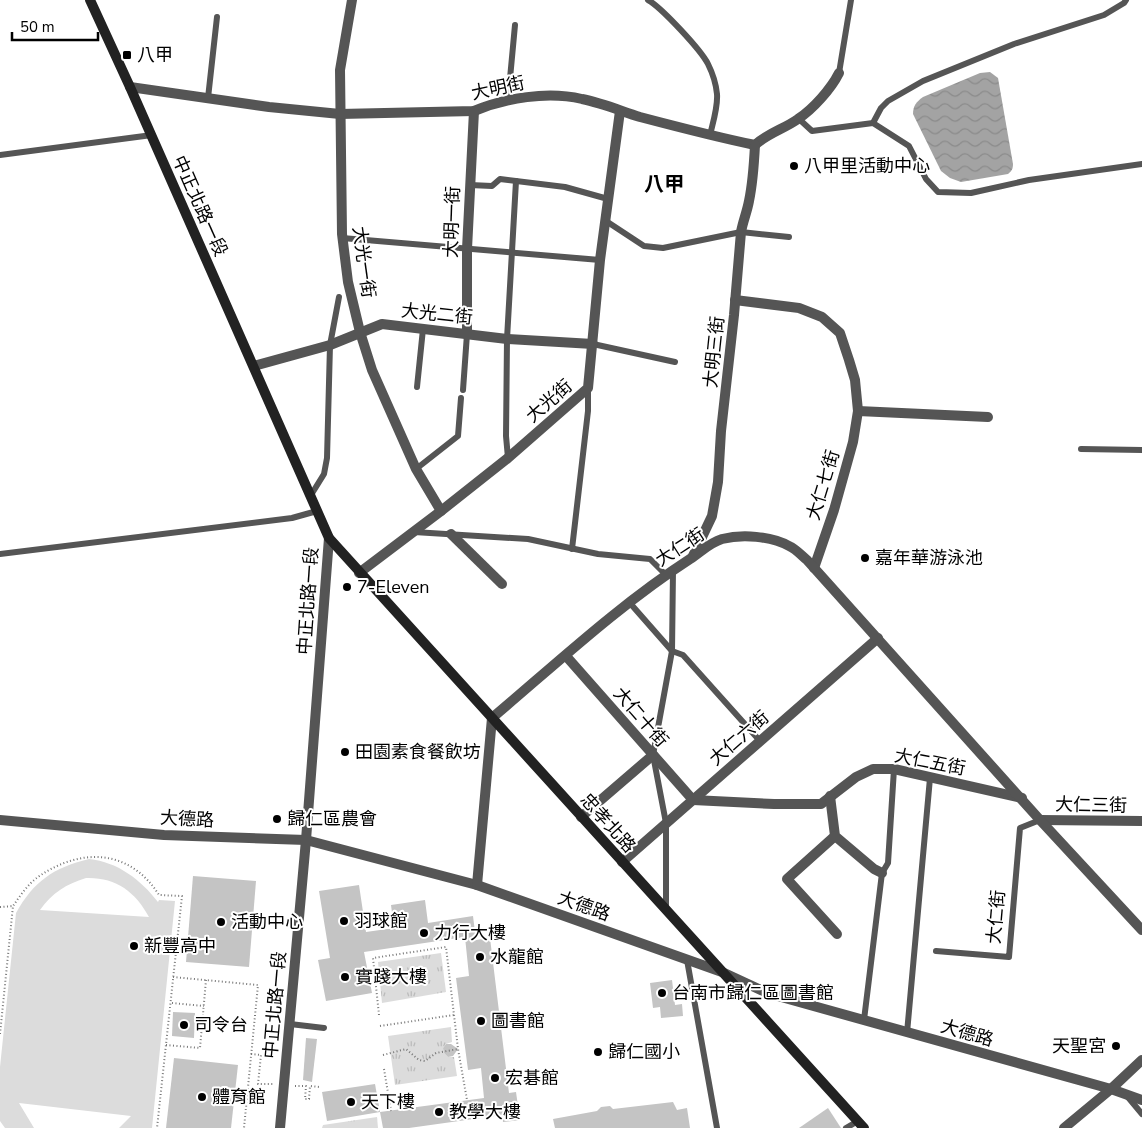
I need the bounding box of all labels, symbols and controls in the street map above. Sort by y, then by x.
scale bar [12,10,99,42]
text: 50 m [20,17,55,37]
place label: 八甲 [137,43,173,67]
marker: 八甲 [121,49,133,61]
street label: 大明街 [469,71,527,105]
street label: 中正北路一段 [167,152,233,260]
place label: 八甲里活動中心 [804,154,930,178]
marker: 八甲里活動中心 [788,160,800,172]
district label: 八甲 [644,171,684,198]
street label: 大明一街 [439,186,465,258]
street label: 大光一街 [347,225,381,299]
street label: 大光二街 [400,298,474,330]
street label: 大明三街 [698,315,730,389]
street label: 大光街 [521,374,577,428]
street label: 大仁七街 [801,447,845,523]
street label: 大仁街 [651,522,709,572]
street label: 中正北路一段 [292,546,324,656]
place label: 嘉年華游泳池 [875,546,983,570]
marker: 嘉年華游泳池 [859,552,871,564]
place label: 7-Eleven [357,575,430,599]
marker: 7-Eleven [341,581,353,593]
street label: 大仁十街 [608,682,674,752]
street label: 大仁六街 [704,705,774,771]
place label: 田園素食餐飲坊 [355,740,481,764]
street label: 大仁五街 [892,743,968,781]
marker: 田園素食餐飲坊 [339,746,351,758]
street label: 忠孝北路 [575,788,641,858]
street label: 大仁三街 [1055,792,1127,818]
street label: 大德路 [159,806,215,832]
place label: 歸仁區農會 [287,807,377,831]
marker: 歸仁區農會 [271,813,283,825]
street label: 大德路 [555,885,613,927]
street label: 大仁街 [982,889,1010,945]
place label: 羽球館 [354,909,408,933]
place label: 活動中心 [231,910,303,934]
marker: 羽球館 [338,915,350,927]
marker: 活動中心 [215,916,227,928]
place label: 力行大樓 [434,921,506,945]
marker: 力行大樓 [418,927,430,939]
place label: 新豐高中 [144,934,216,958]
marker: 新豐高中 [128,940,140,952]
place label: 水龍館 [490,945,544,969]
street label: 中正北路一段 [258,950,292,1060]
marker: 水龍館 [474,951,486,963]
place label: 實踐大樓 [355,965,427,989]
marker: 實踐大樓 [339,971,351,983]
place label: 台南市歸仁區圖書館 [672,981,834,1005]
marker: 台南市歸仁區圖書館 [656,987,668,999]
place label: 圖書館 [491,1009,545,1033]
place label: 司令台 [194,1013,248,1037]
street label: 大德路 [938,1014,996,1052]
marker: 圖書館 [475,1015,487,1027]
marker: 司令台 [178,1019,190,1031]
place label: 天聖宮 [1052,1034,1106,1058]
place label: 歸仁國小 [608,1040,680,1064]
marker: 天聖宮 [1110,1040,1122,1052]
marker: 歸仁國小 [592,1046,604,1058]
place label: 宏碁館 [505,1066,559,1090]
marker: 宏碁館 [489,1072,501,1084]
place label: 體育館 [212,1085,266,1109]
place label: 天下樓 [361,1090,415,1114]
marker: 體育館 [196,1091,208,1103]
marker: 天下樓 [345,1096,357,1108]
place label: 教學大樓 [449,1100,521,1124]
marker: 教學大樓 [433,1106,445,1118]

